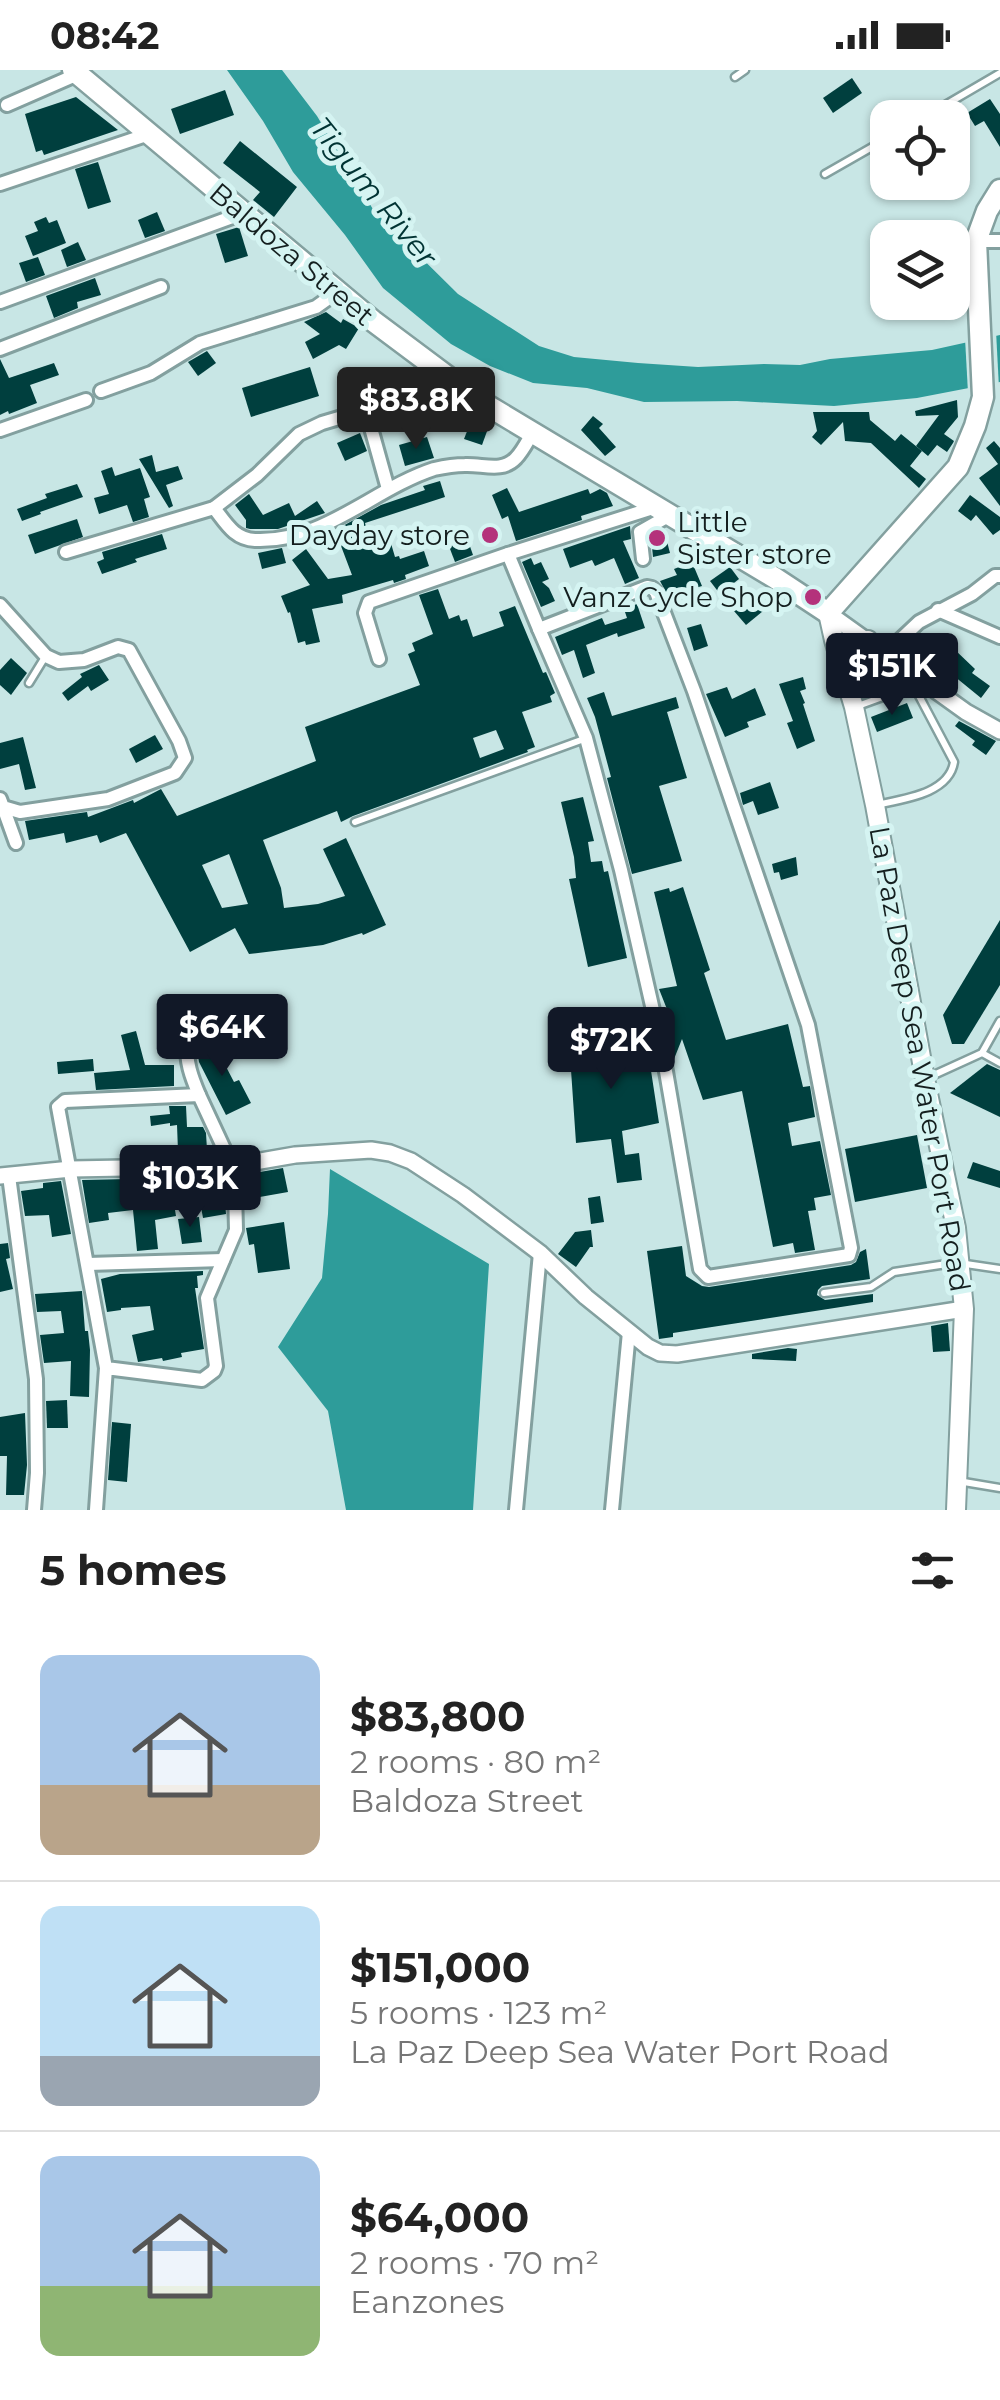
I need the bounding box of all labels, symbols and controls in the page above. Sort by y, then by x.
text: 08:42 [50,12,159,59]
map controls [870,100,970,320]
button: locate [870,100,970,200]
water label: Tigum River [303,110,446,275]
street label: Baldoza Street [203,175,381,333]
button: layers [870,220,970,320]
pin: $83.8K [335,367,497,452]
text: $83.8K [359,380,473,419]
place label: Little Sister store [677,505,832,571]
place label: Dayday store [289,518,470,552]
marker: Dayday store [479,524,501,546]
marker: Little Sister store [646,527,668,549]
place label: Vanz Cycle Shop [563,580,793,614]
marker: Vanz Cycle Shop [802,586,824,608]
pin: $151K [822,633,962,718]
text: $151K [848,646,936,685]
street label: La Paz Deep Sea Water Port Road [862,823,978,1295]
pin: $64K [163,994,281,1079]
text: $64K [179,1007,265,1046]
pin: $72K [552,1007,670,1092]
text: $72K [570,1020,652,1059]
pin: $103K [120,1145,260,1230]
text: $103K [142,1158,238,1197]
icon: filters [905,1543,960,1598]
text: 5 homes [40,1544,227,1596]
text: $83,800 [350,1690,526,1742]
icon: home [120,1695,240,1815]
text: 2 rooms · 80 m² [350,1742,601,1781]
text: Baldoza Street [350,1781,583,1820]
text: $151,000 [350,1941,530,1993]
icon: home [120,1946,240,2066]
text: 5 rooms · 123 m² [350,1993,607,2032]
text: La Paz Deep Sea Water Port Road [350,2032,890,2071]
text: $64,000 [350,2191,529,2243]
icon: home [120,2196,240,2316]
text: 2 rooms · 70 m² [350,2243,599,2282]
text: Eanzones [350,2282,504,2321]

